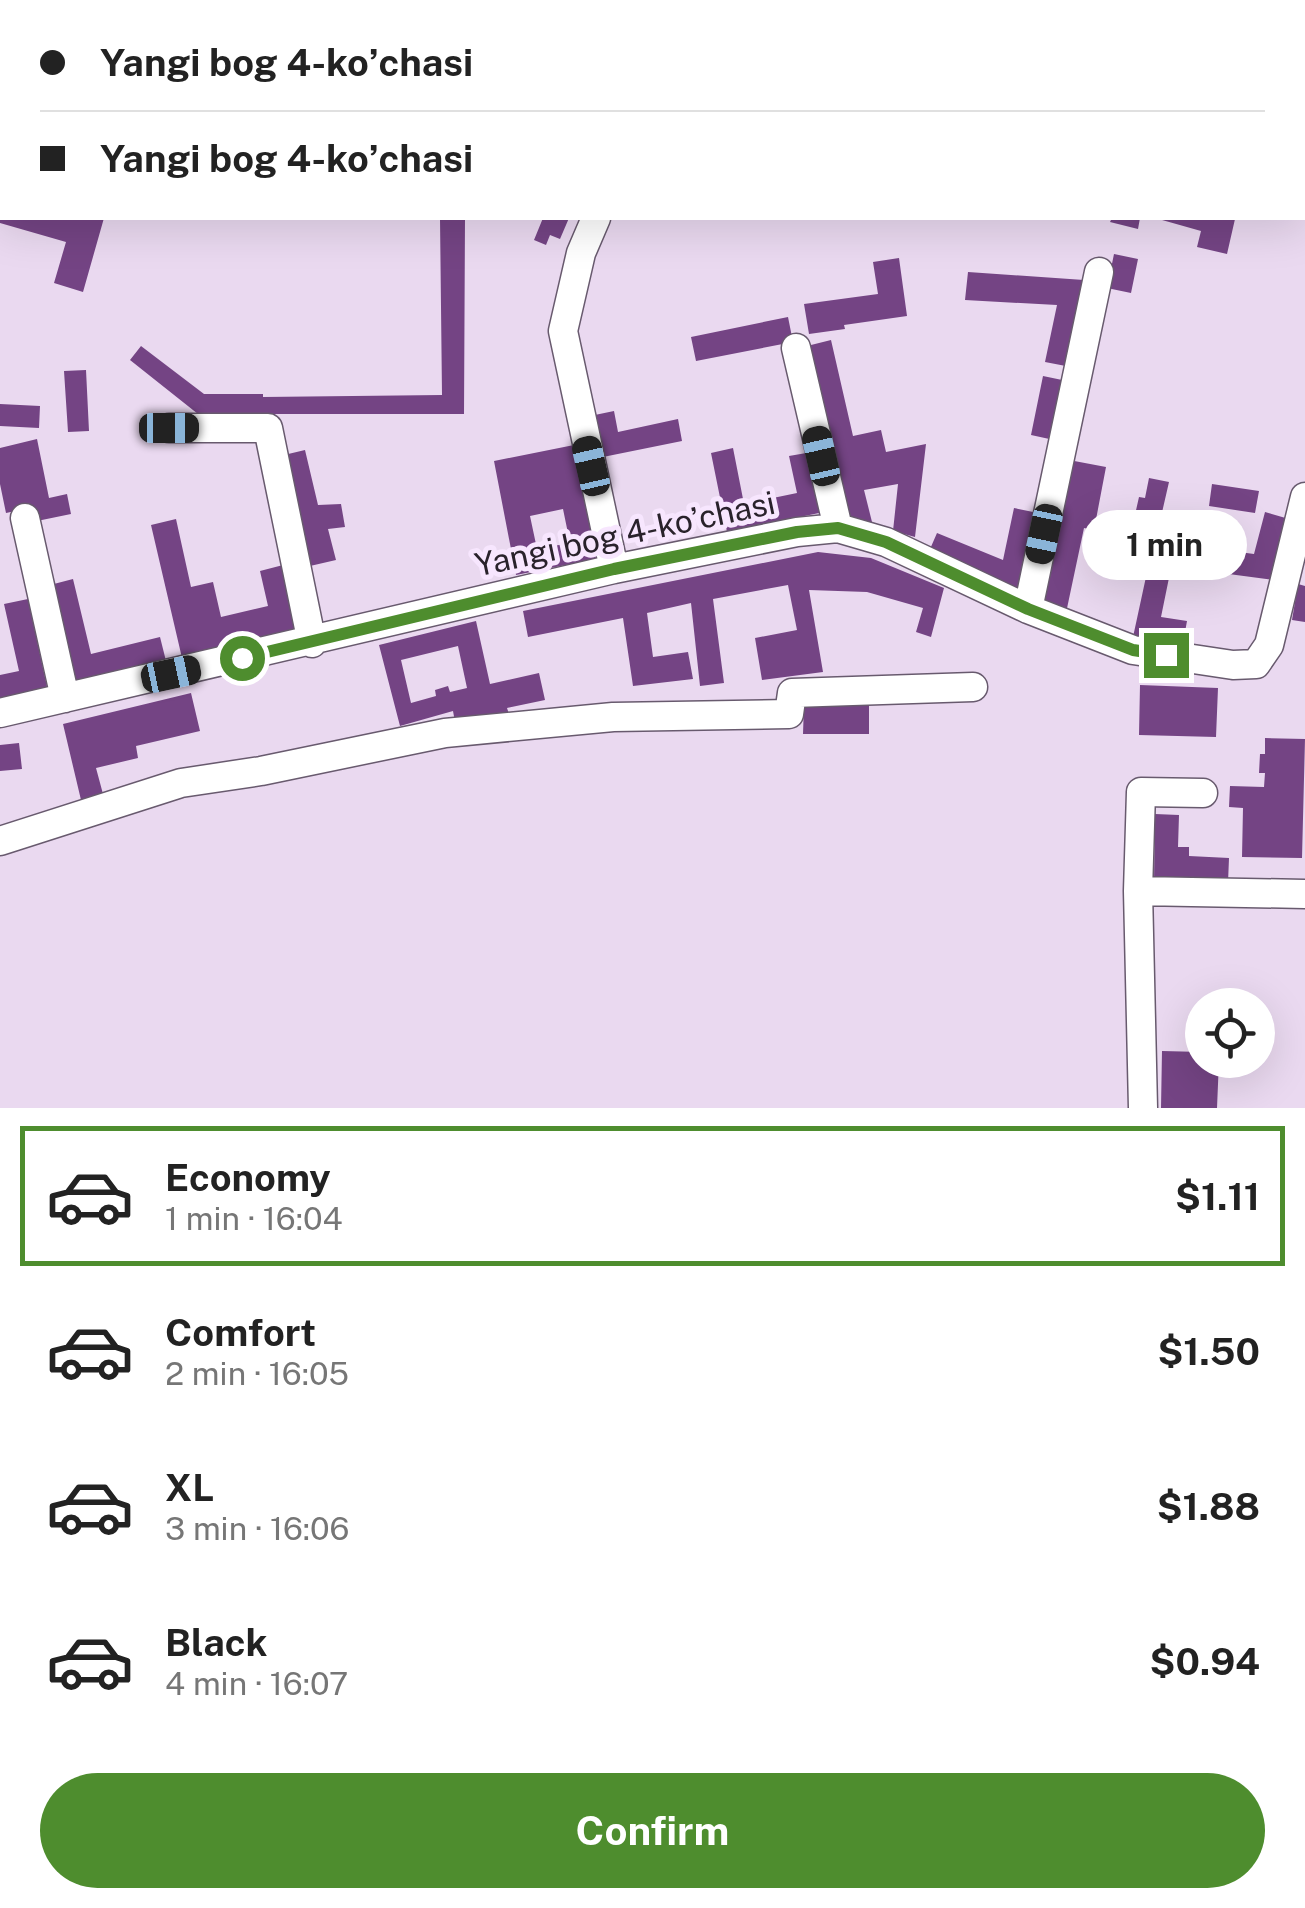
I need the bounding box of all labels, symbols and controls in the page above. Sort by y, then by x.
text: Yangi bog 4-koʼchasi [100,40,473,85]
text: Yangi bog 4-koʼchasi [100,136,473,181]
car [139,413,199,443]
car [800,423,842,489]
car [570,433,612,499]
street label: Yangi bog 4-koʼchasi [472,484,778,583]
car [1023,502,1065,566]
callout: 1 min [1084,510,1248,580]
text: 1 min [1126,526,1203,563]
route end [1144,633,1189,678]
route start [220,636,265,681]
car [139,653,203,695]
map controls [1185,988,1275,1078]
button: locate [1185,988,1275,1078]
icon: car [45,1151,135,1241]
text: Economy [165,1155,331,1200]
text: $1.11 [1175,1174,1260,1219]
text: 1 min · 16:04 [165,1200,343,1237]
icon: car [45,1306,135,1396]
text: Comfort [165,1310,316,1355]
text: $1.50 [1157,1329,1260,1374]
text: 2 min · 16:05 [165,1355,349,1392]
icon: car [45,1461,135,1551]
text: XL [165,1465,214,1510]
text: $1.88 [1157,1484,1260,1529]
text: 3 min · 16:06 [165,1510,349,1547]
icon: car [45,1616,135,1706]
text: Black [165,1620,268,1665]
text: $0.94 [1150,1639,1260,1684]
text: 4 min · 16:07 [165,1665,348,1702]
button: Confirm [40,1773,1265,1888]

